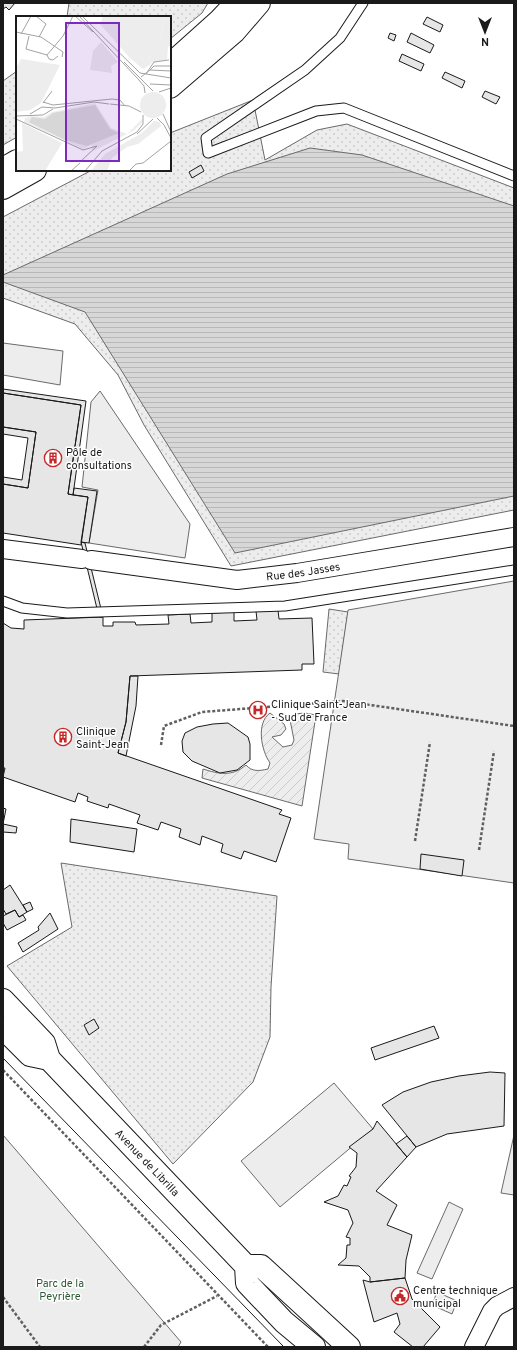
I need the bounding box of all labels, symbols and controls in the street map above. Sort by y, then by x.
north arrow [465,12,505,52]
inset map [16,16,171,171]
text: N [481,34,489,48]
place label: Pôle de consultations [66,446,132,473]
building icon: Pôle de consultations [43,448,63,468]
street label: Rue des Jasses [265,560,341,585]
place label: Clinique Saint-Jean - Sud de France [271,698,367,725]
hospital icon: Clinique Saint-Jean - Sud de France [248,700,268,720]
place label: Clinique Saint-Jean [76,725,129,752]
building icon: Clinique Saint-Jean [53,727,73,747]
street label: Avenue de Librilla [111,1127,182,1200]
park label: Parc de la Peyrière [36,1277,84,1304]
place label: Centre technique municipal [413,1284,498,1311]
public building icon: Centre technique municipal [390,1286,410,1306]

